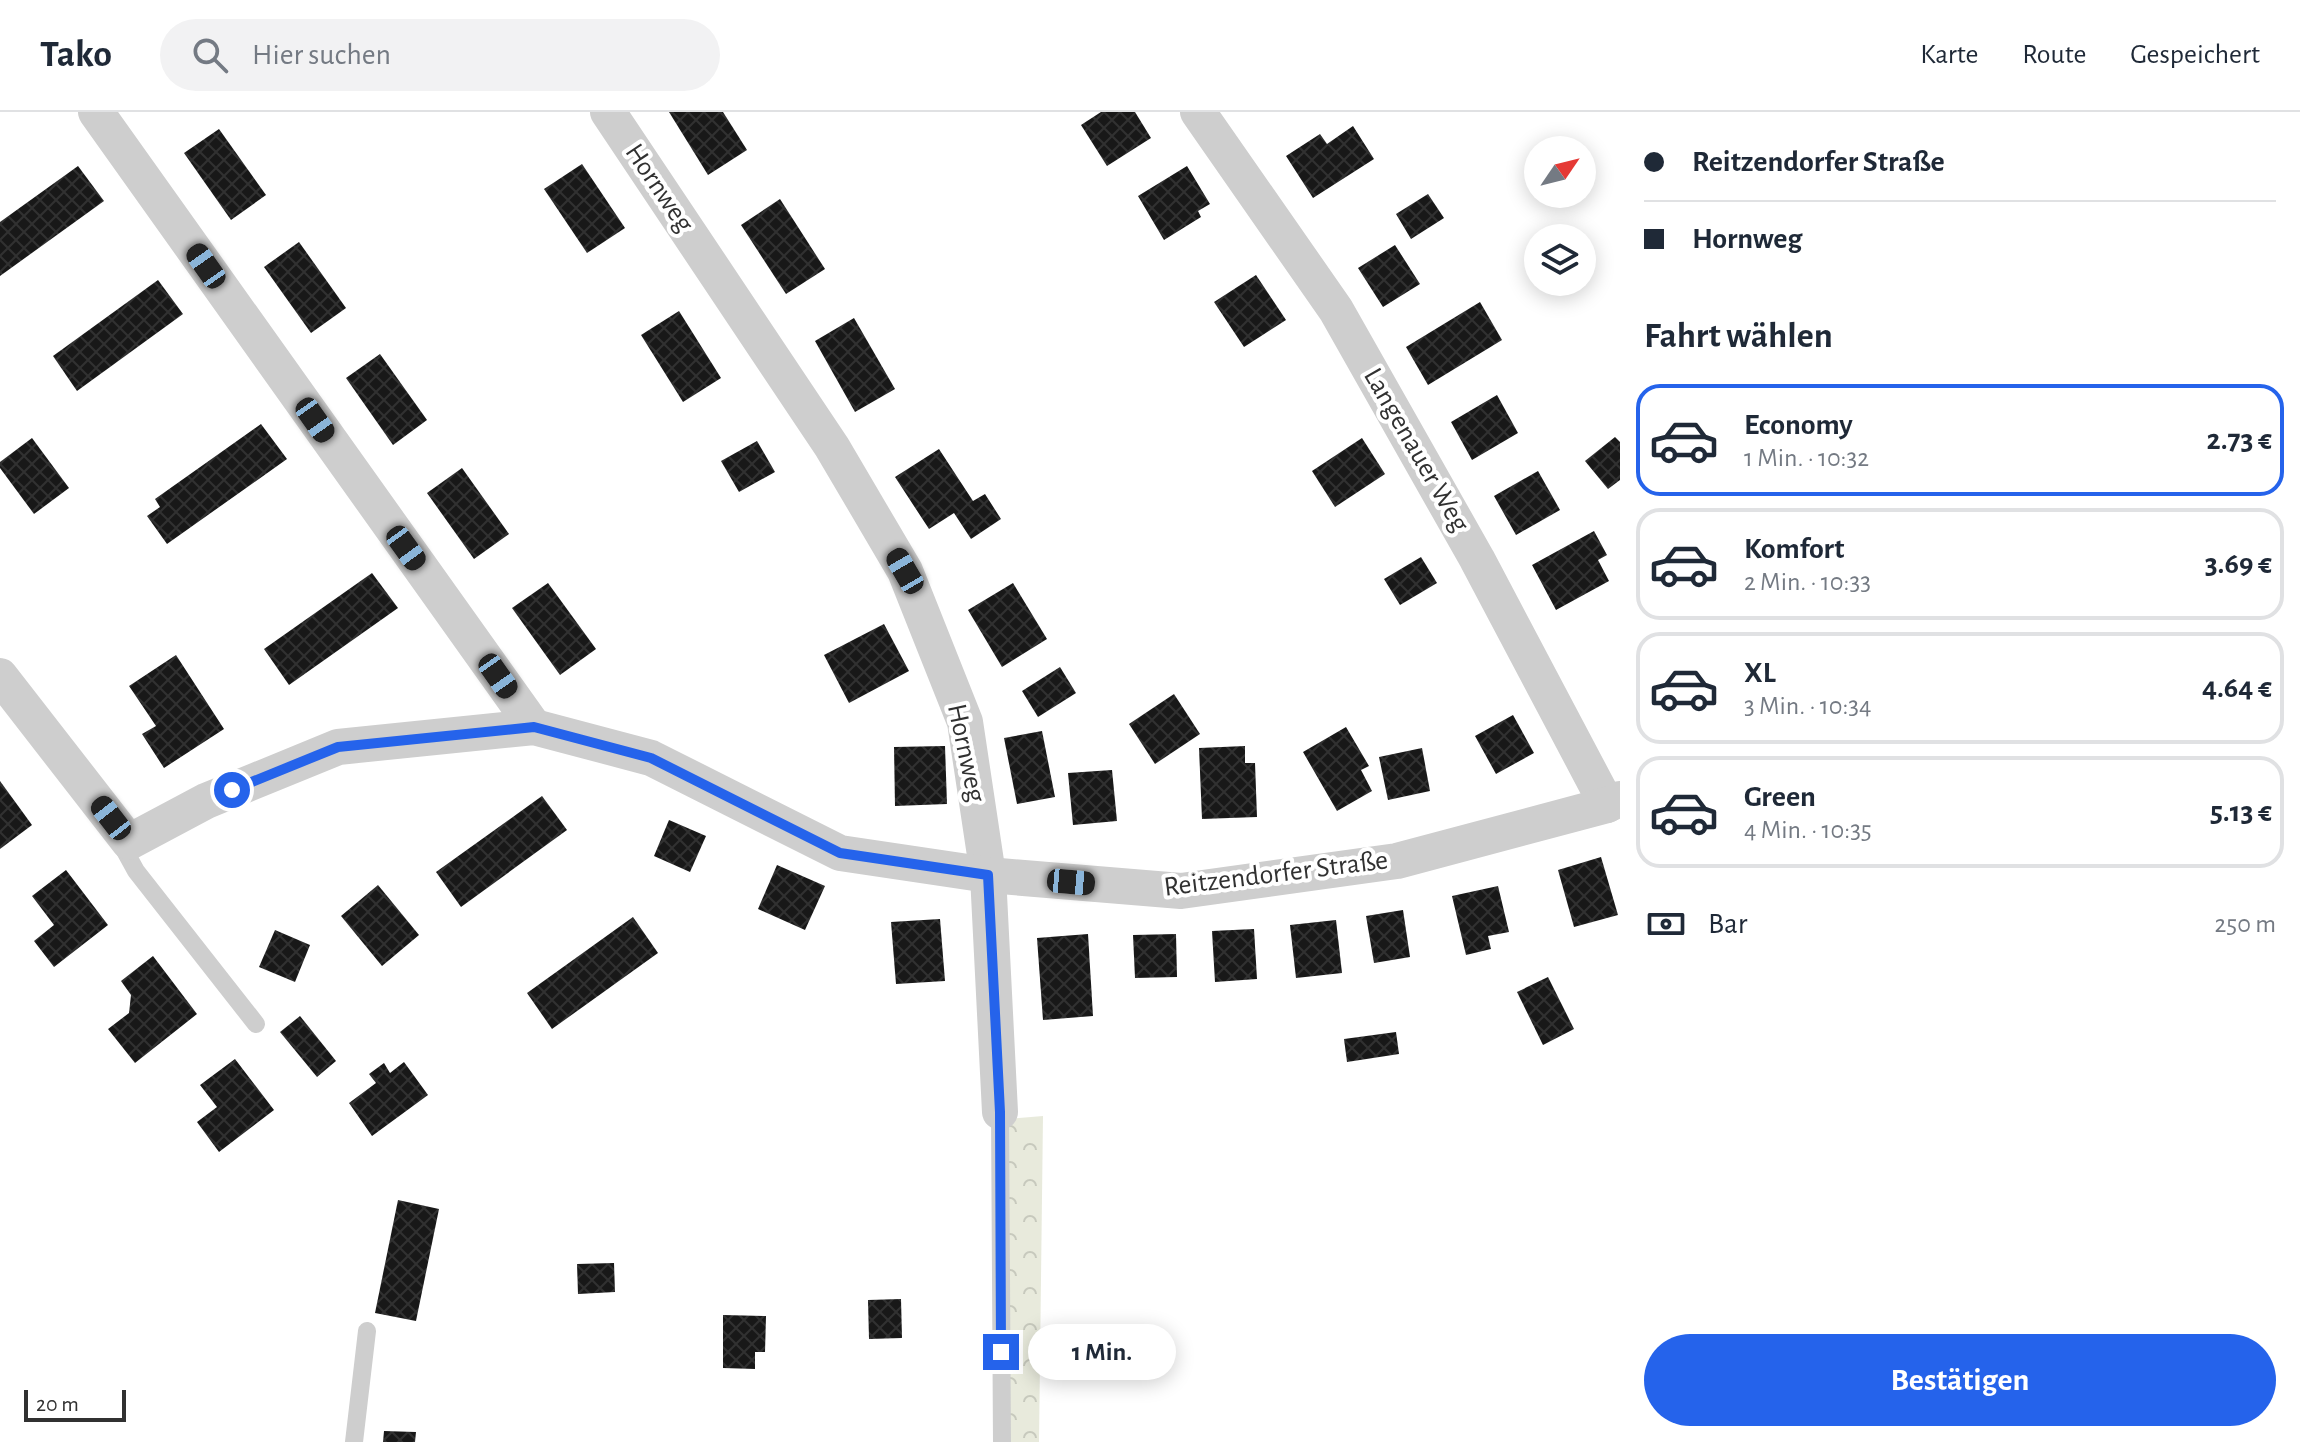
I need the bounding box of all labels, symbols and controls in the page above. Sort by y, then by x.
search box [160,19,720,91]
icon: search [188,33,232,77]
text: Tako [40,36,112,74]
text: Hier suchen [252,40,391,70]
text: Karte [1920,41,1978,69]
text: Route [2022,41,2086,69]
text: Gespeichert [2130,41,2260,69]
north arrow [1524,136,1596,208]
map controls [1524,136,1596,296]
street label: Hornweg [619,139,699,237]
text: Reitzendorfer Straße [1692,147,1945,177]
button: layers [1524,224,1596,296]
text: Hornweg [1692,224,1802,254]
car [182,239,230,293]
text: Fahrt wählen [1644,318,1833,354]
street label: Langenauer Weg [1358,364,1474,537]
car [291,393,339,447]
icon: car [1648,404,1720,476]
text: Economy [1744,410,1853,440]
text: 2.73 € [2207,425,2272,455]
text: 1 Min. · 10:32 [1744,445,1869,471]
car [382,522,430,574]
icon: car [1648,528,1720,600]
text: Komfort [1744,534,1844,564]
car [883,544,927,598]
text: 3.69 € [2205,549,2272,579]
text: 2 Min. · 10:33 [1744,569,1871,595]
car [474,649,522,703]
icon: car [1648,652,1720,724]
text: XL [1744,658,1776,688]
text: 4.64 € [2202,673,2272,703]
text: 3 Min. · 10:34 [1744,693,1872,719]
street label: Hornweg [942,701,990,805]
route start [214,772,250,808]
icon: car [1648,776,1720,848]
text: Green [1744,782,1816,812]
car [87,792,135,844]
text: 5.13 € [2210,797,2272,827]
text: 4 Min. · 10:35 [1744,817,1872,843]
street label: Reitzendorfer Straße [1162,846,1390,902]
car [1046,868,1096,896]
icon: cash [1644,902,1688,946]
text: Bar [1708,909,1747,939]
text: 250 m [2214,911,2276,937]
callout: 1 Min. [1029,1324,1177,1380]
route end [983,1334,1019,1370]
button: Bestätigen [1644,1334,2276,1426]
text: 1 Min. [1072,1339,1132,1365]
scale bar [24,1386,126,1422]
text: 20 m [36,1393,79,1415]

